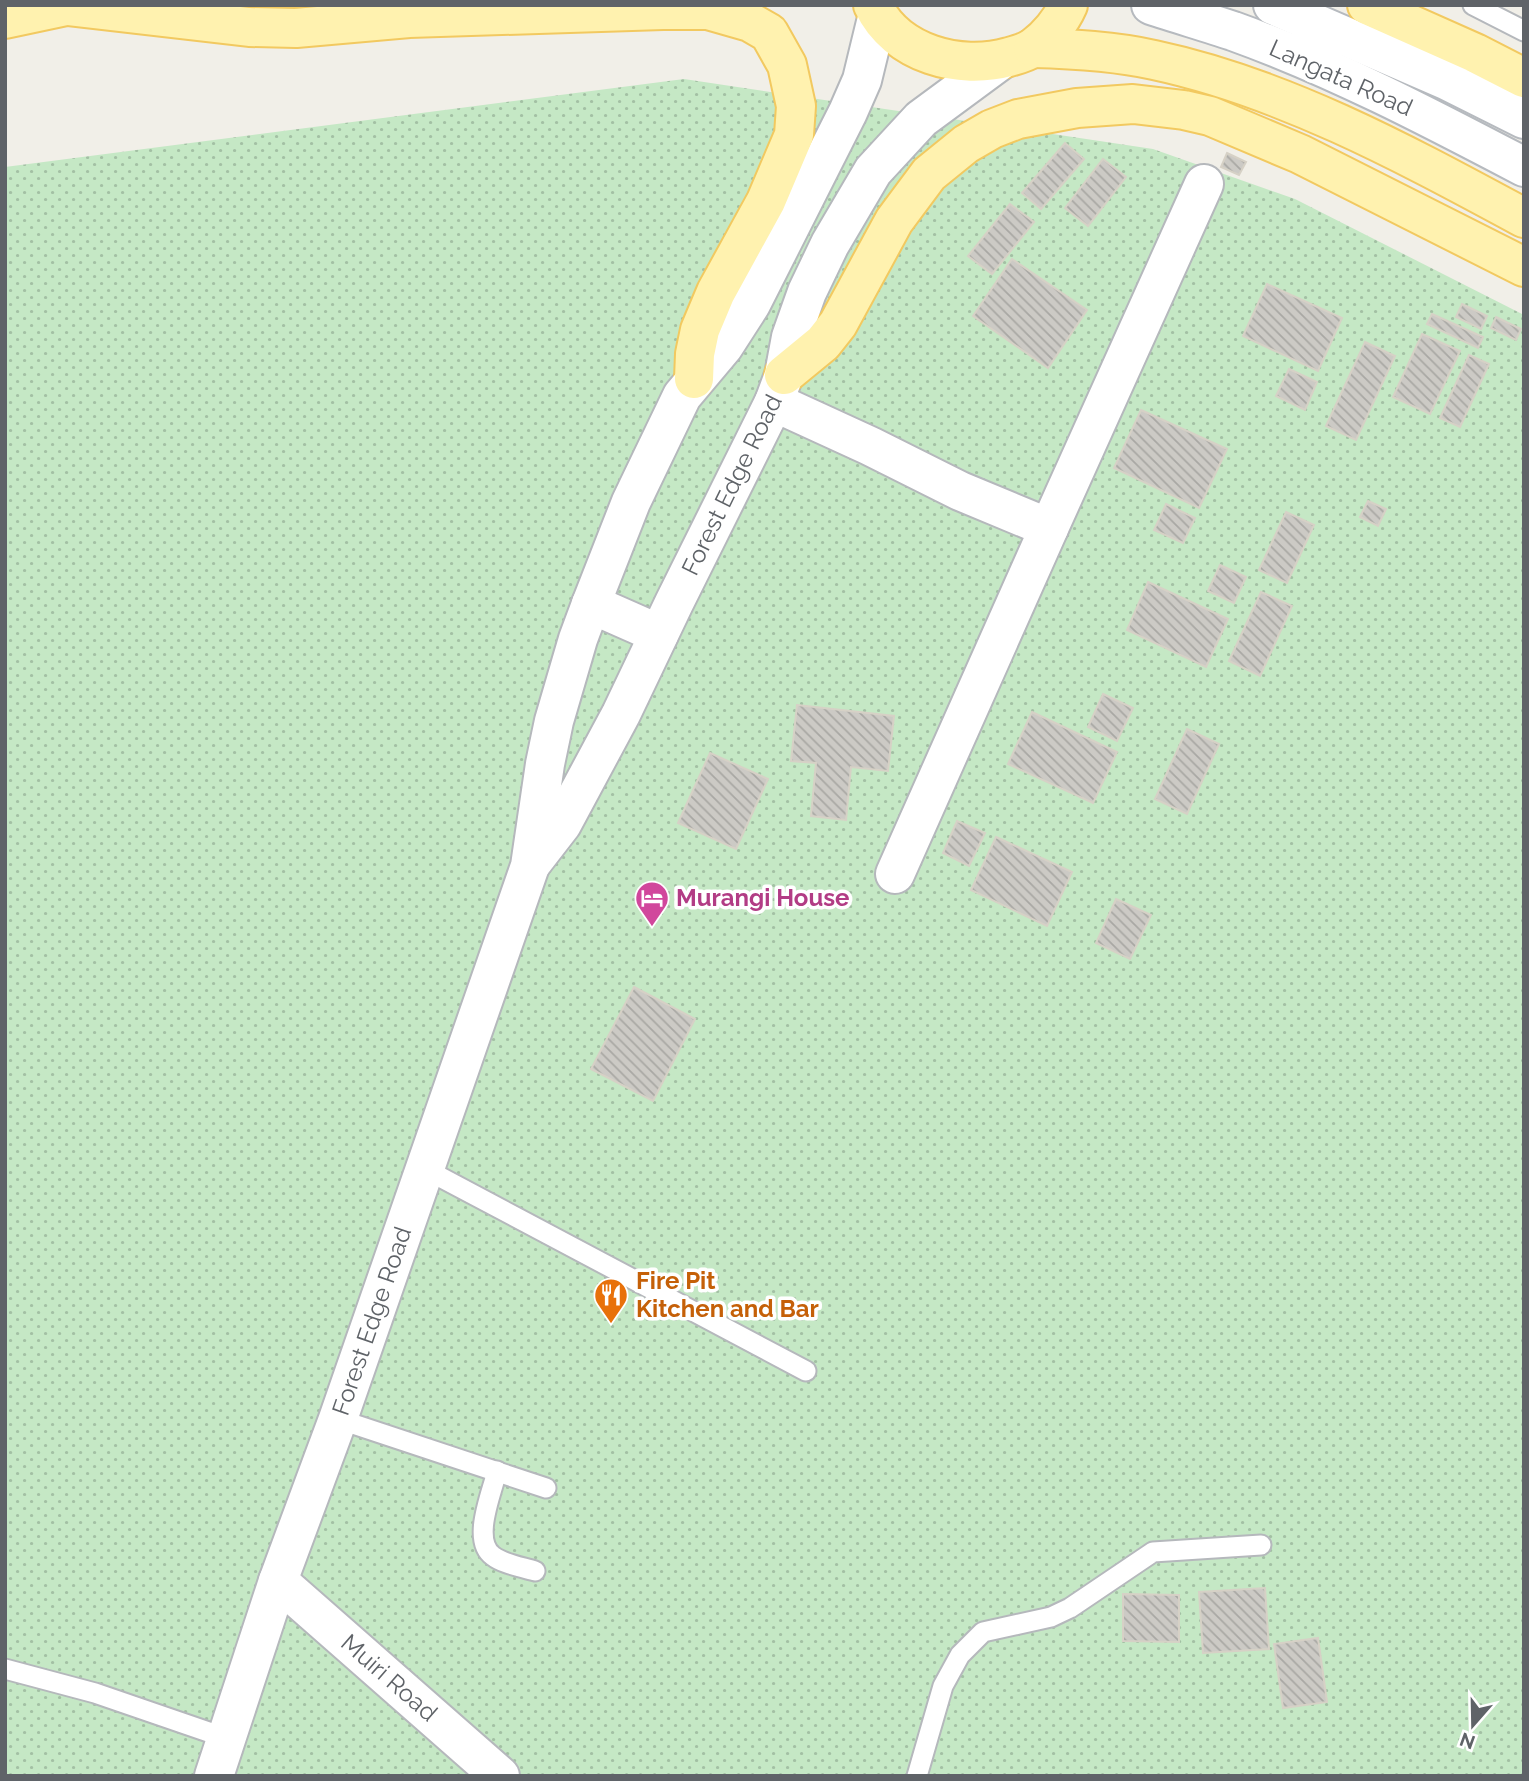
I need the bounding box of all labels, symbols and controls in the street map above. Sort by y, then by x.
street label: Langata Road [1265,33,1417,122]
street label: Forest Edge Road [675,390,788,580]
hotel icon: Murangi House [633,879,671,928]
place label: Murangi House [676,883,849,912]
street label: Forest Edge Road [326,1223,417,1419]
place label: Fire Pit Kitchen and Bar [636,1266,819,1323]
restaurant icon: Fire Pit Kitchen and Bar [592,1276,630,1325]
street label: Muiri Road [335,1628,443,1727]
north arrow [1438,1690,1508,1760]
text: N [1457,1728,1478,1754]

